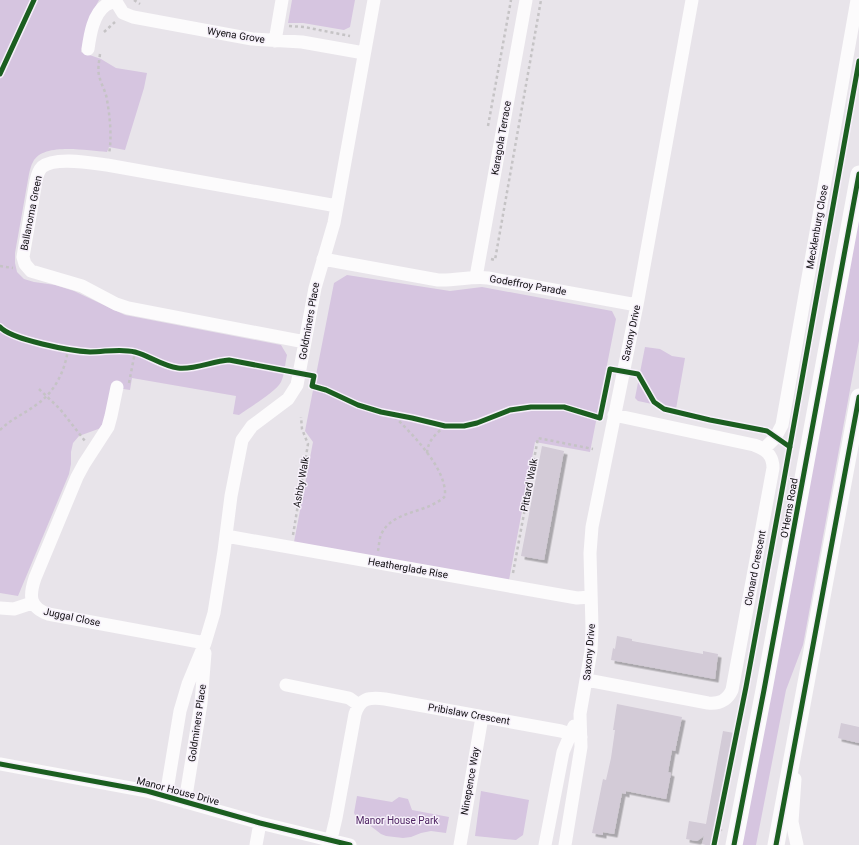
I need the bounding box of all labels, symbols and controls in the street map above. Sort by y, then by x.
street label: Wyena Grove [206,25,266,45]
street label: Karagola Terrace [489,100,513,176]
street label: Ballanoma Green [18,175,44,251]
street label: Mecklenburg Close [804,184,830,270]
street label: Godeffroy Parade [489,273,567,297]
street label: Goldminers Place [297,281,321,361]
street label: Saxony Drive [620,304,642,362]
street label: Ashby Walk [291,455,311,508]
street label: Pittard Walk [518,457,540,512]
street label: O'Herns Road [778,477,800,539]
street label: Clonard Crescent [742,529,768,607]
street label: Heatherglade Rise [367,556,449,580]
street label: Juggal Close [43,606,101,628]
street label: Saxony Drive [581,623,597,681]
street label: Goldminers Place [186,683,208,763]
street label: Pribislaw Crescent [427,701,511,727]
street label: Ninepence Way [459,746,481,816]
street label: Manor House Drive [136,775,220,807]
park label: Manor House Park [356,815,439,826]

